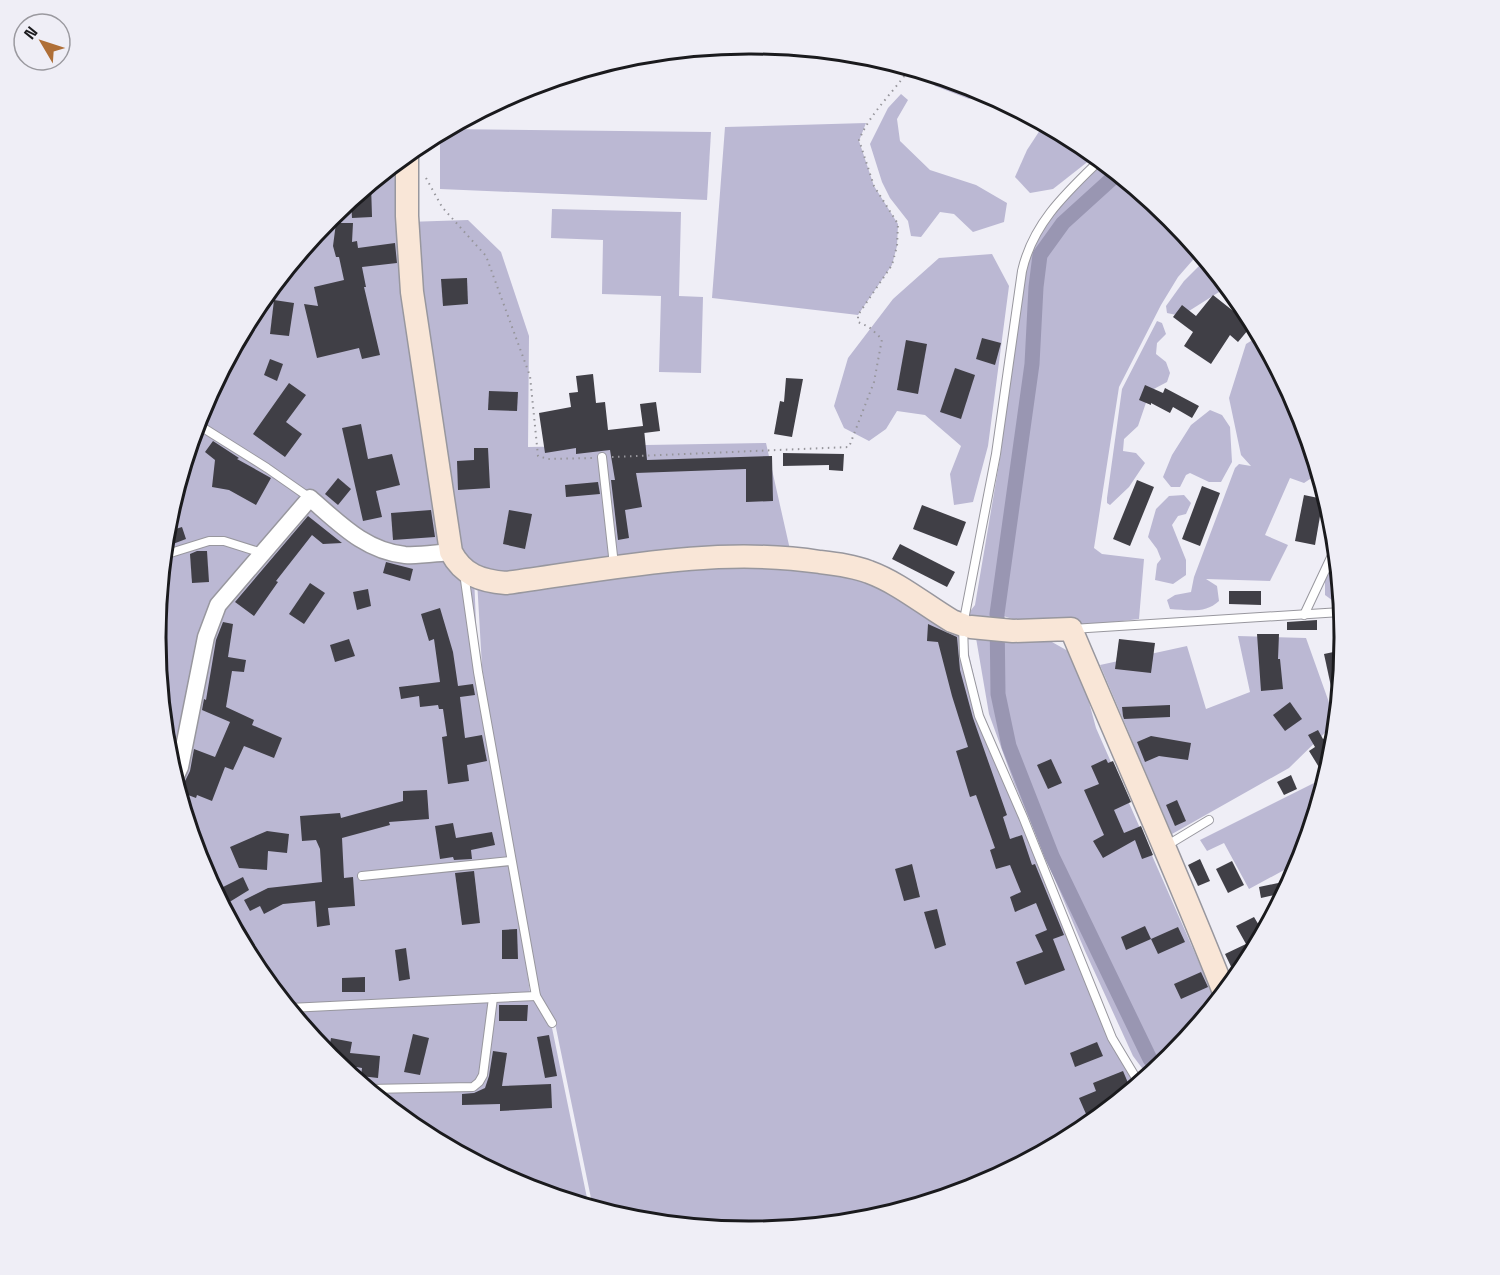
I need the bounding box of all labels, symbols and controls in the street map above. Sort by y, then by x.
north arrow [12,12,72,72]
text: N [19,22,42,44]

